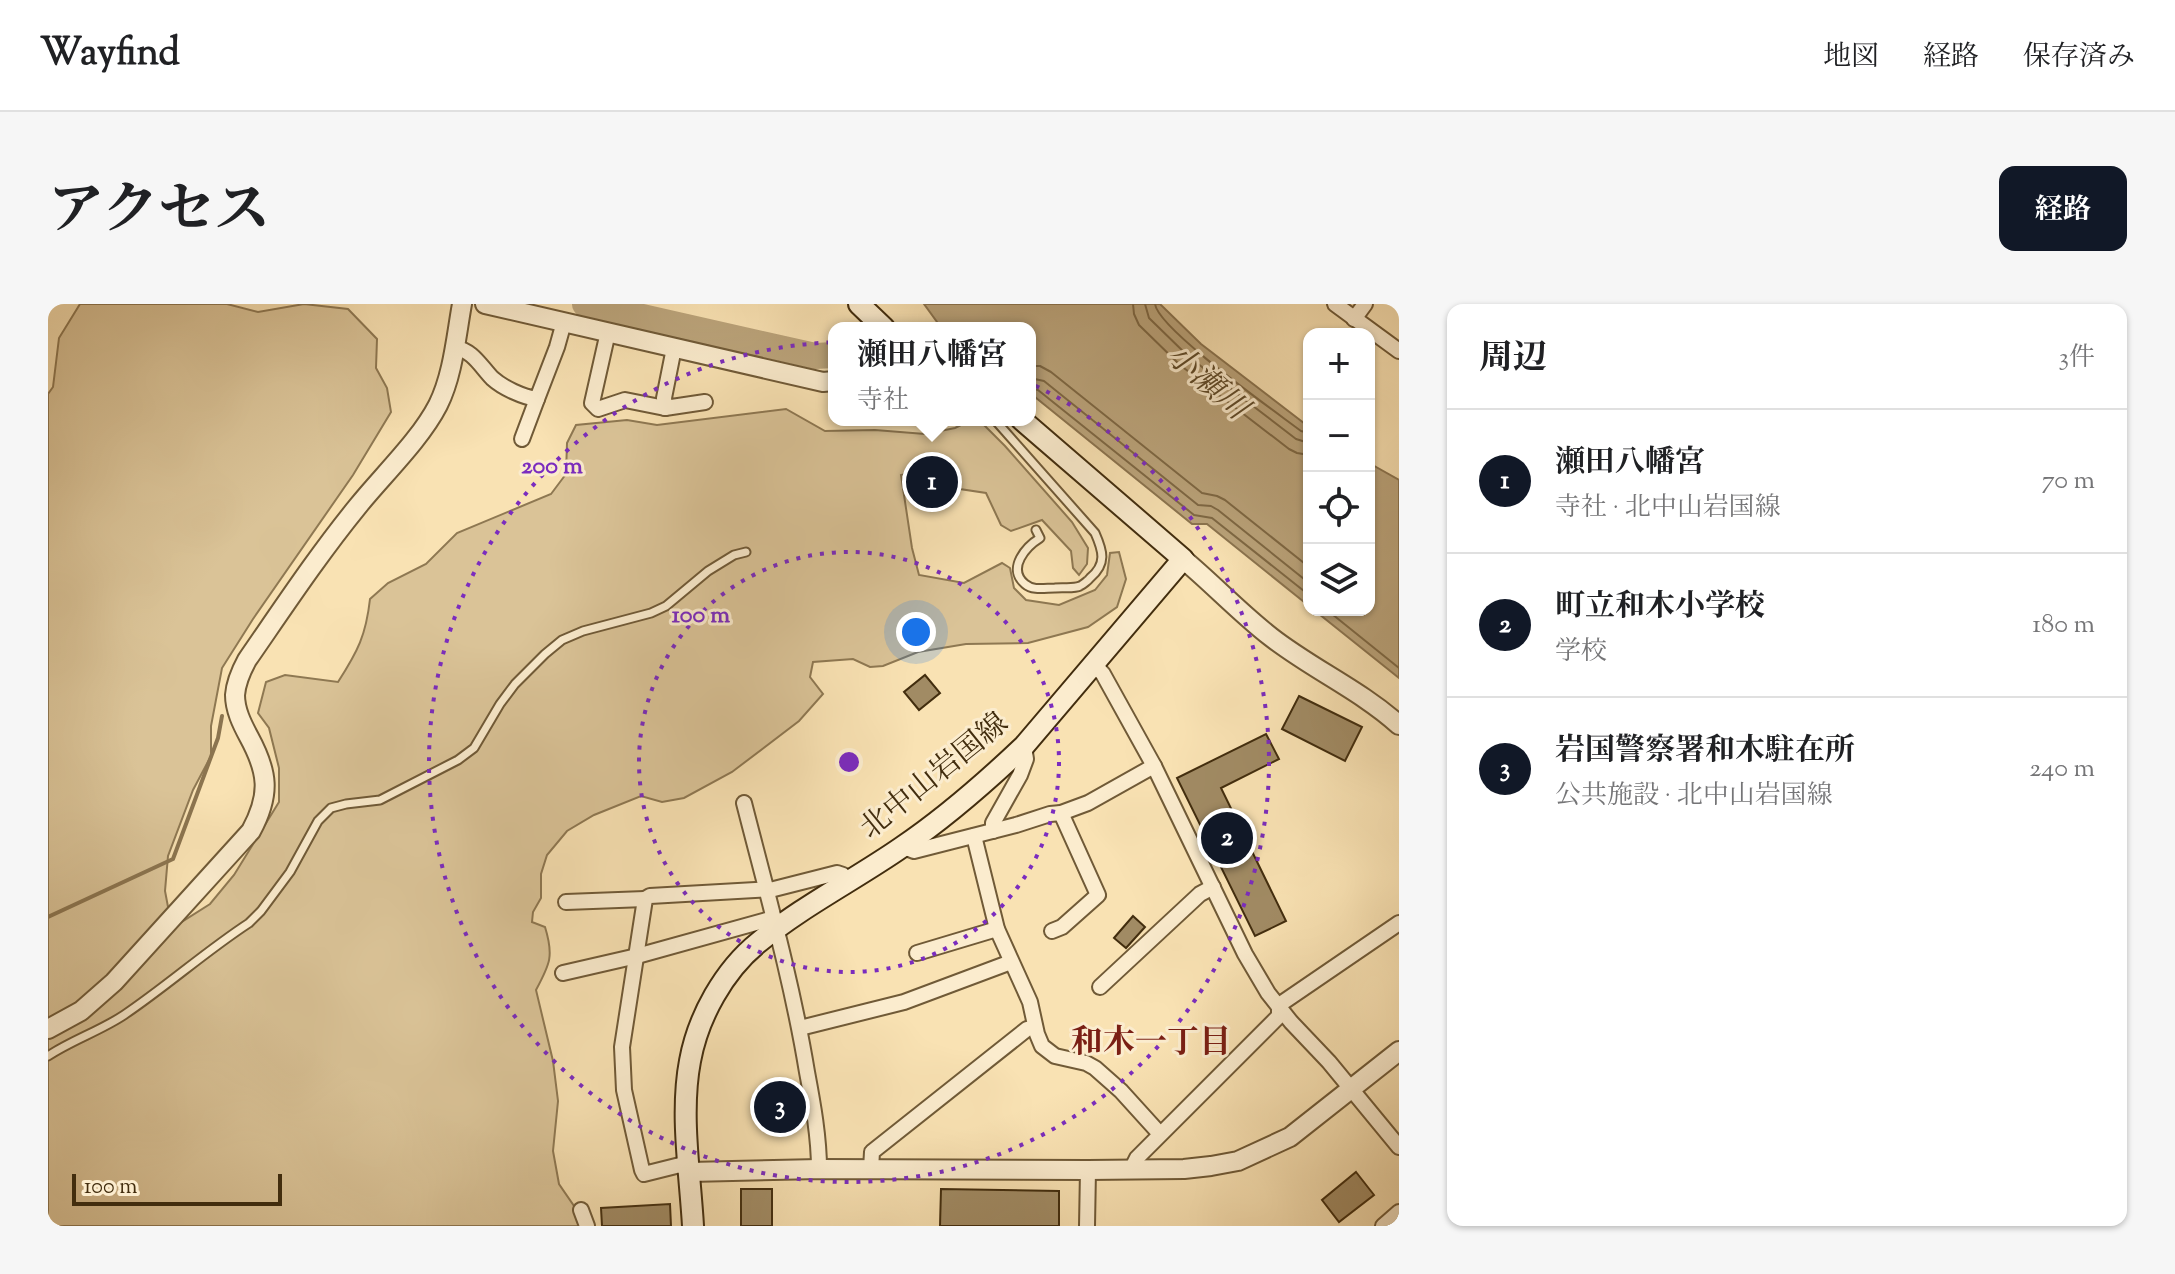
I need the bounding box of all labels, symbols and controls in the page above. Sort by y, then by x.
text: Wayfind [40,28,180,82]
text: 地図 [1823,38,1879,78]
text: 経路 [1923,38,1979,78]
text: 保存済み [2023,38,2135,78]
button: 経路 [1999,166,2127,251]
text: アクセス [48,173,270,254]
popup [828,322,1036,426]
map controls [1303,328,1375,616]
button: + [1303,328,1375,400]
water label: 小瀬川 [1155,334,1260,434]
text: 瀬田八幡宮 [857,335,1007,378]
text: 周辺 [1479,335,1547,384]
text: 3件 [2058,340,2095,377]
text: 寺社 [857,383,909,420]
button: − [1303,400,1375,472]
text: 瀬田八幡宮 [1555,442,1705,485]
text: 200 m [521,450,583,484]
pin: 1 [906,452,958,512]
text: 1 [1501,463,1509,500]
text: 70 m [2042,463,2095,500]
button: locate [1303,472,1375,544]
text: 寺社 · 北中山岩国線 [1555,490,1781,527]
button: layers [1303,544,1375,616]
text: 町立和木小学校 [1555,586,1765,629]
text: 100 m [672,599,730,633]
text: 2 [1499,607,1511,644]
text: 180 m [2032,607,2095,644]
your location [896,612,936,652]
text: 学校 [1555,634,1607,671]
street label: 北中山岩国線 [852,704,1018,850]
text: 岩国警察署和木駐在所 [1555,730,1855,773]
centre of rings [835,748,863,776]
text: 3 [1500,751,1510,788]
text: 240 m [2029,751,2095,788]
text: 公共施設 · 北中山岩国線 [1555,778,1833,815]
pin: 2 [1201,808,1253,868]
district label: 和木一丁目 [1071,1021,1231,1067]
pin: 3 [754,1077,806,1137]
scale bar [72,1170,282,1206]
text: 100 m [84,1172,137,1204]

